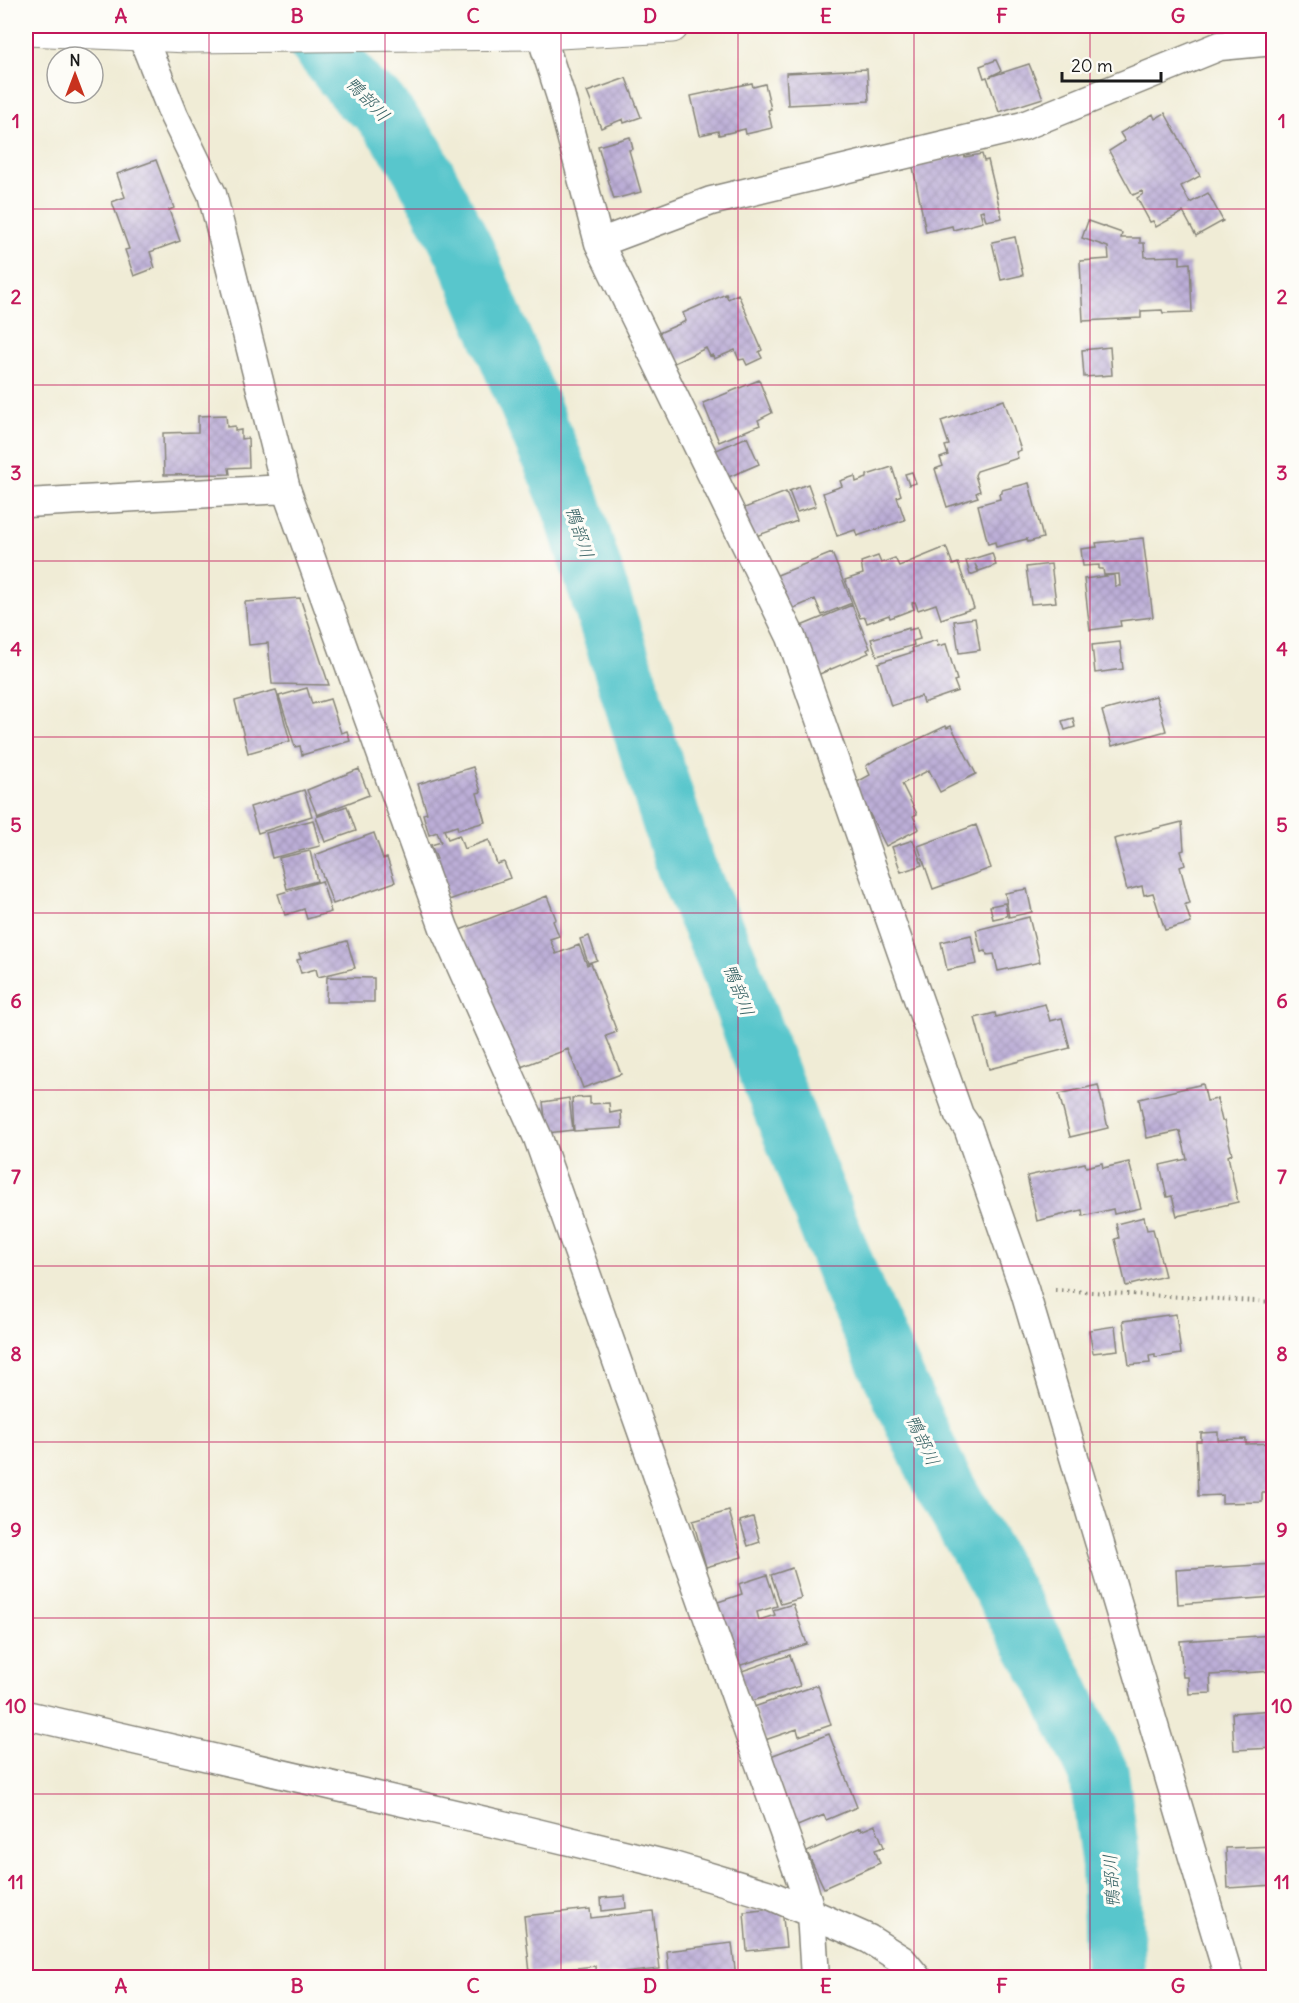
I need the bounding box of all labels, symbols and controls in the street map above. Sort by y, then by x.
text: A [115,3,128,28]
text: B [290,3,304,28]
text: C [466,3,480,28]
text: D [643,3,657,28]
text: E [820,3,832,28]
text: F [996,3,1008,28]
text: G [1171,3,1185,28]
north arrow [45,45,105,105]
scale bar [1062,45,1161,83]
text: N [69,50,81,70]
text: 20 m [1071,54,1113,77]
water label: 鴨部川 [341,72,395,126]
text: 1 [12,108,20,133]
text: 1 [1278,108,1286,133]
text: 2 [11,284,22,309]
text: 2 [1277,284,1288,309]
text: 3 [10,460,22,485]
text: 3 [1276,460,1288,485]
water label: 鴨部川 [561,503,599,561]
text: 4 [10,636,22,661]
text: 4 [1276,636,1288,661]
text: 5 [10,812,22,837]
text: 5 [1276,812,1288,837]
water label: 鴨部川 [719,961,759,1019]
text: 6 [10,988,22,1013]
text: 6 [1276,988,1288,1013]
text: 7 [11,1164,21,1189]
text: 7 [1277,1164,1287,1189]
text: 8 [10,1341,22,1366]
text: 8 [1276,1341,1288,1366]
water label: 鴨部川 [901,1411,945,1469]
text: 9 [10,1517,22,1542]
text: 9 [1276,1517,1288,1542]
text: 10 [5,1693,27,1718]
text: 10 [1271,1693,1293,1718]
water label: 鴨部川 [1098,1853,1124,1909]
text: 11 [8,1869,24,1894]
text: 11 [1274,1869,1290,1894]
text: A [115,1973,128,1998]
text: B [290,1973,304,1998]
text: C [466,1973,480,1998]
text: D [643,1973,657,1998]
text: E [820,1973,832,1998]
text: F [996,1973,1008,1998]
text: G [1171,1973,1185,1998]

